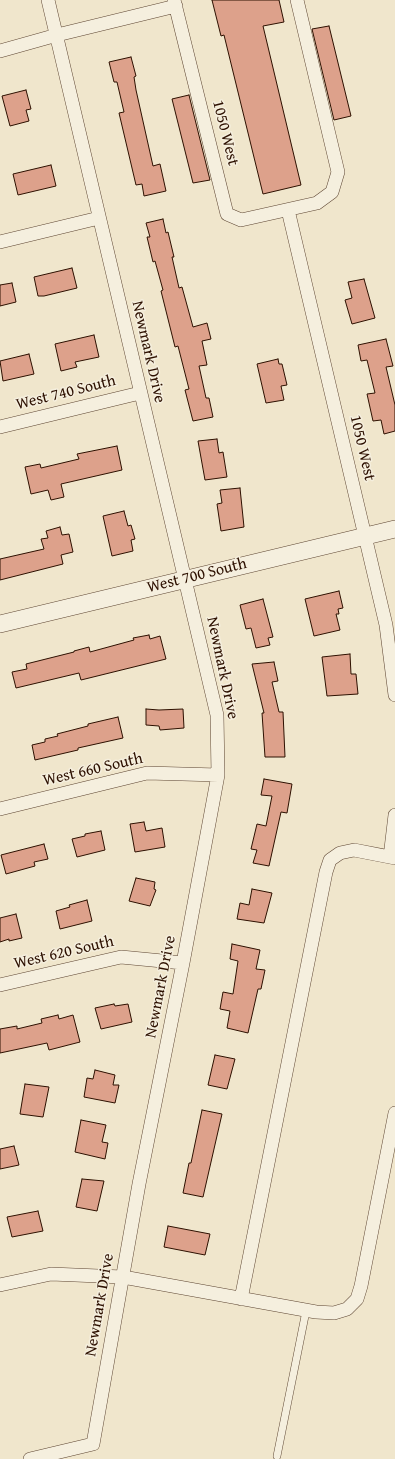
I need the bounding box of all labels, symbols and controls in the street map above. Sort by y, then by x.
street label: 1050 West [208,98,242,168]
street label: Newmark Drive [127,299,169,405]
street label: West 740 South [14,371,118,415]
street label: 1050 West [345,413,379,483]
street label: West 700 South [145,554,249,598]
street label: Newmark Drive [202,615,242,721]
street label: West 660 South [41,749,145,791]
street label: West 620 South [12,932,116,974]
street label: Newmark Drive [142,934,180,1040]
street label: Newmark Drive [82,1252,118,1358]

